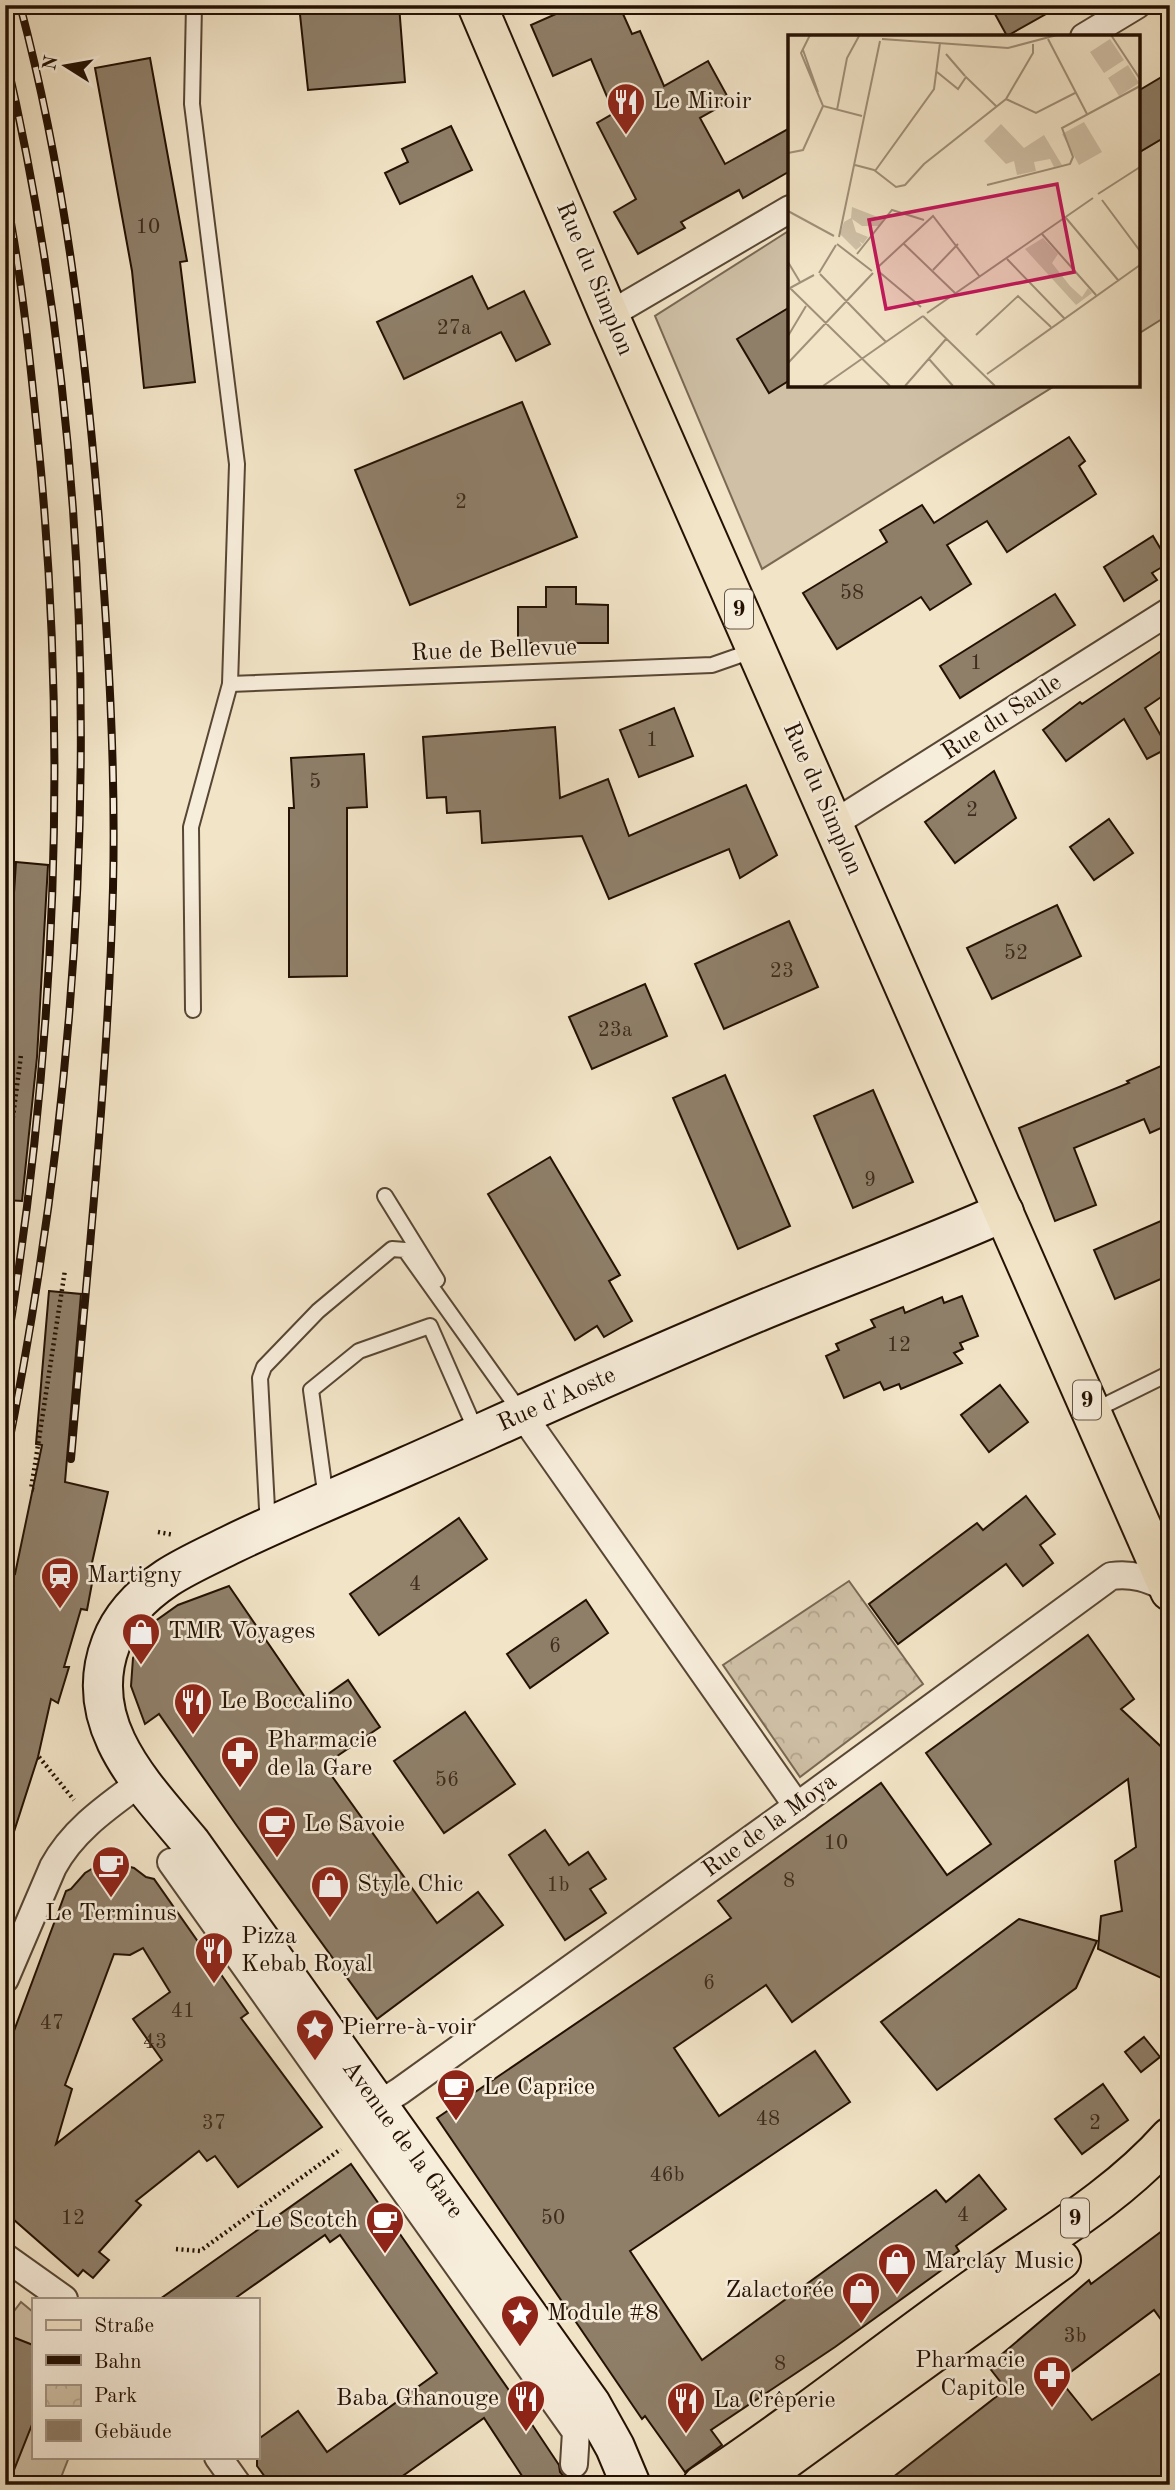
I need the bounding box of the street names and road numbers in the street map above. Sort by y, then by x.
street label: Rue du Simplon [551,199,637,359]
road number: 9 [725,590,753,628]
street label: Rue de Bellevue [411,636,577,666]
street label: Rue du Saule [938,671,1066,765]
street label: Rue du Simplon [778,719,866,879]
street label: Rue d'Aoste [494,1363,620,1437]
road number: 9 [1073,1380,1101,1420]
street label: Rue de la Moya [699,1770,841,1882]
street label: Avenue de la Gare [337,2057,467,2223]
road number: 9 [1061,2198,1089,2238]

